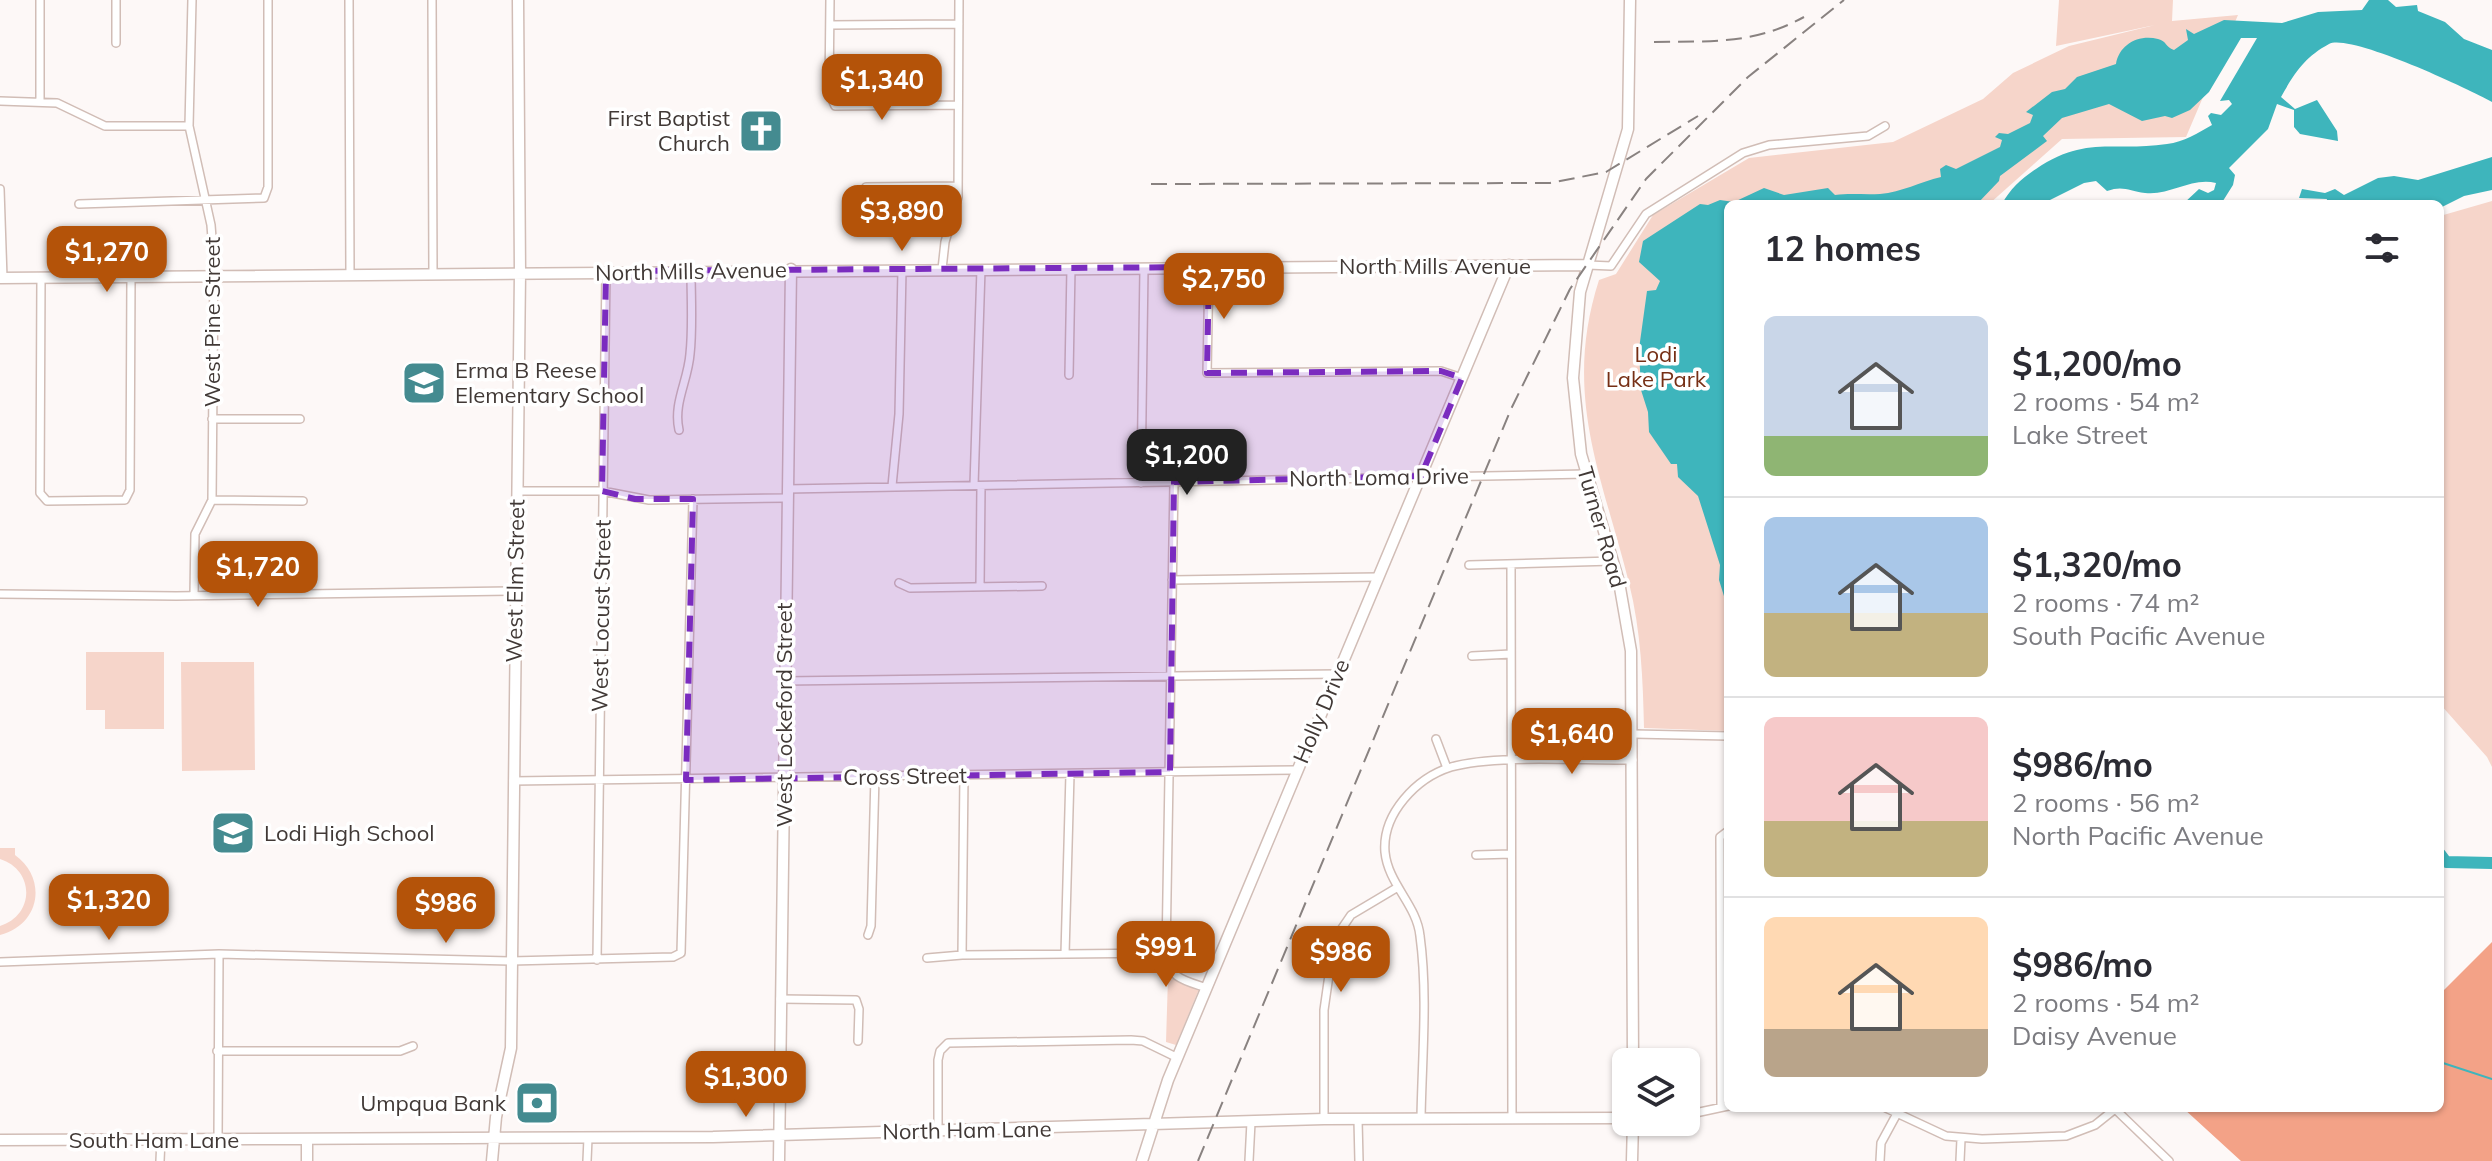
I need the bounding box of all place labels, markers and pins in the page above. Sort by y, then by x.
pin: $1,340 [817,54,947,122]
place label: First Baptist Church [608,104,730,157]
church icon: First Baptist Church [737,107,785,155]
pin: $3,890 [837,185,967,253]
pin: $1,270 [42,226,172,294]
pin: $2,750 [1159,253,1289,321]
place label: Erma B Reese Elementary School [455,356,644,409]
school or university icon: Erma B Reese Elementary School [400,359,448,407]
pin: $1,200 [1122,429,1252,497]
pin: $1,720 [193,541,323,609]
pin: $1,640 [1507,708,1637,776]
school or university icon: Lodi High School [209,809,257,857]
place label: Lodi High School [264,819,434,847]
pin: $1,320 [44,874,174,942]
pin: $986 [399,877,493,945]
pin: $991 [1119,921,1213,989]
pin: $986 [1294,926,1388,994]
pin: $1,300 [681,1051,811,1119]
bank icon: Umpqua Bank [513,1079,561,1127]
place label: Umpqua Bank [360,1089,507,1117]

